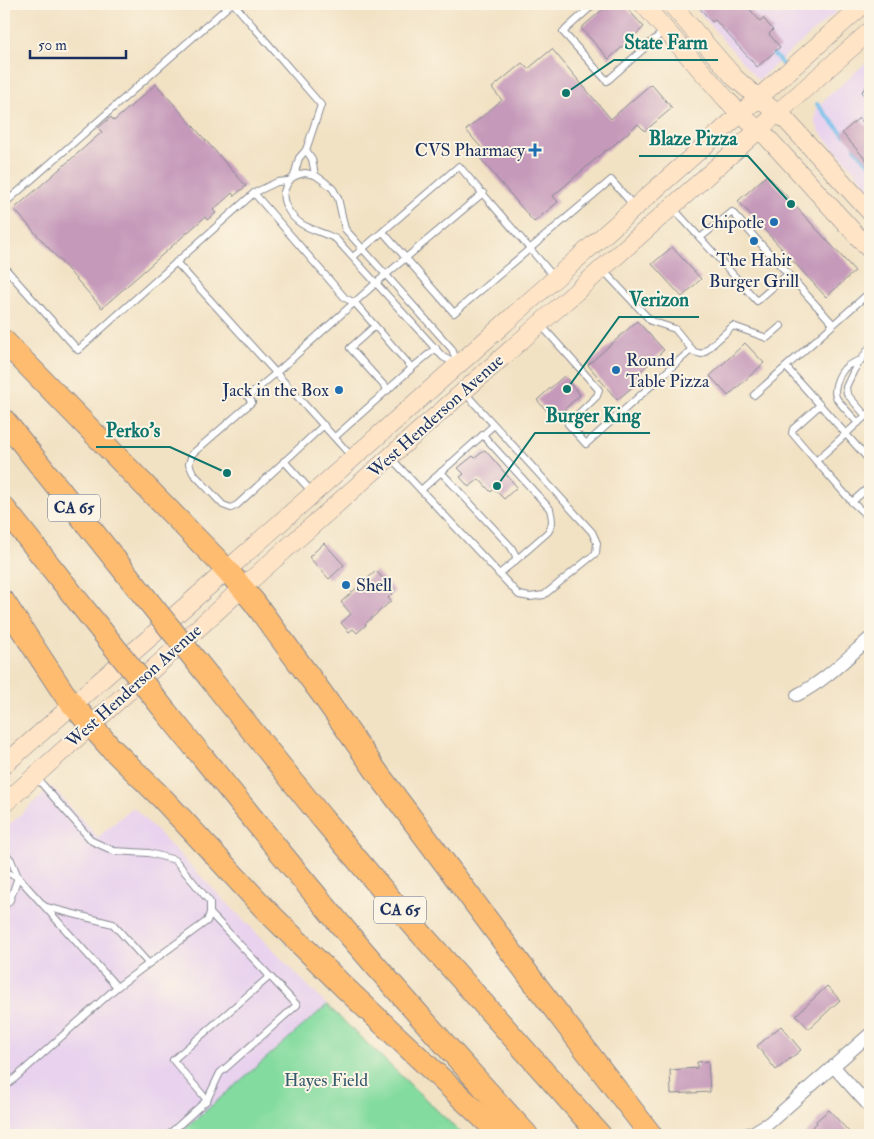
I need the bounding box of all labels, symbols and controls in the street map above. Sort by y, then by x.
callout: State Farm [614,26,718,60]
scale bar [30,28,126,60]
text: State Farm [624,31,708,55]
text: 50 m [38,36,67,55]
callout: Blaze Pizza [639,122,748,156]
text: Blaze Pizza [649,127,738,151]
place label: CVS Pharmacy [415,139,526,162]
marker: CVS Pharmacy [529,144,541,156]
place label: Chipotle [701,211,764,234]
marker: Chipotle [768,216,780,228]
marker: The Habit Burger Grill [748,235,760,247]
place label: The Habit Burger Grill [709,249,800,293]
callout: Verizon [619,283,699,317]
text: Verizon [628,288,689,312]
street label: West Henderson Avenue [363,349,509,484]
place label: Round Table Pizza [626,349,710,393]
marker: Round Table Pizza [610,364,622,376]
place label: Jack in the Box [221,379,329,402]
marker: Jack in the Box [333,384,345,396]
callout: Burger King [535,399,650,433]
text: Burger King [545,404,641,429]
callout: Perko's [96,413,170,447]
text: Perko's [106,419,161,443]
road number: CA 65 [48,494,100,522]
place label: Shell [356,574,393,597]
marker: Shell [340,579,352,591]
street label: West Henderson Avenue [61,619,207,754]
road number: CA 65 [374,896,426,924]
park label: Hayes Field [284,1069,368,1092]

